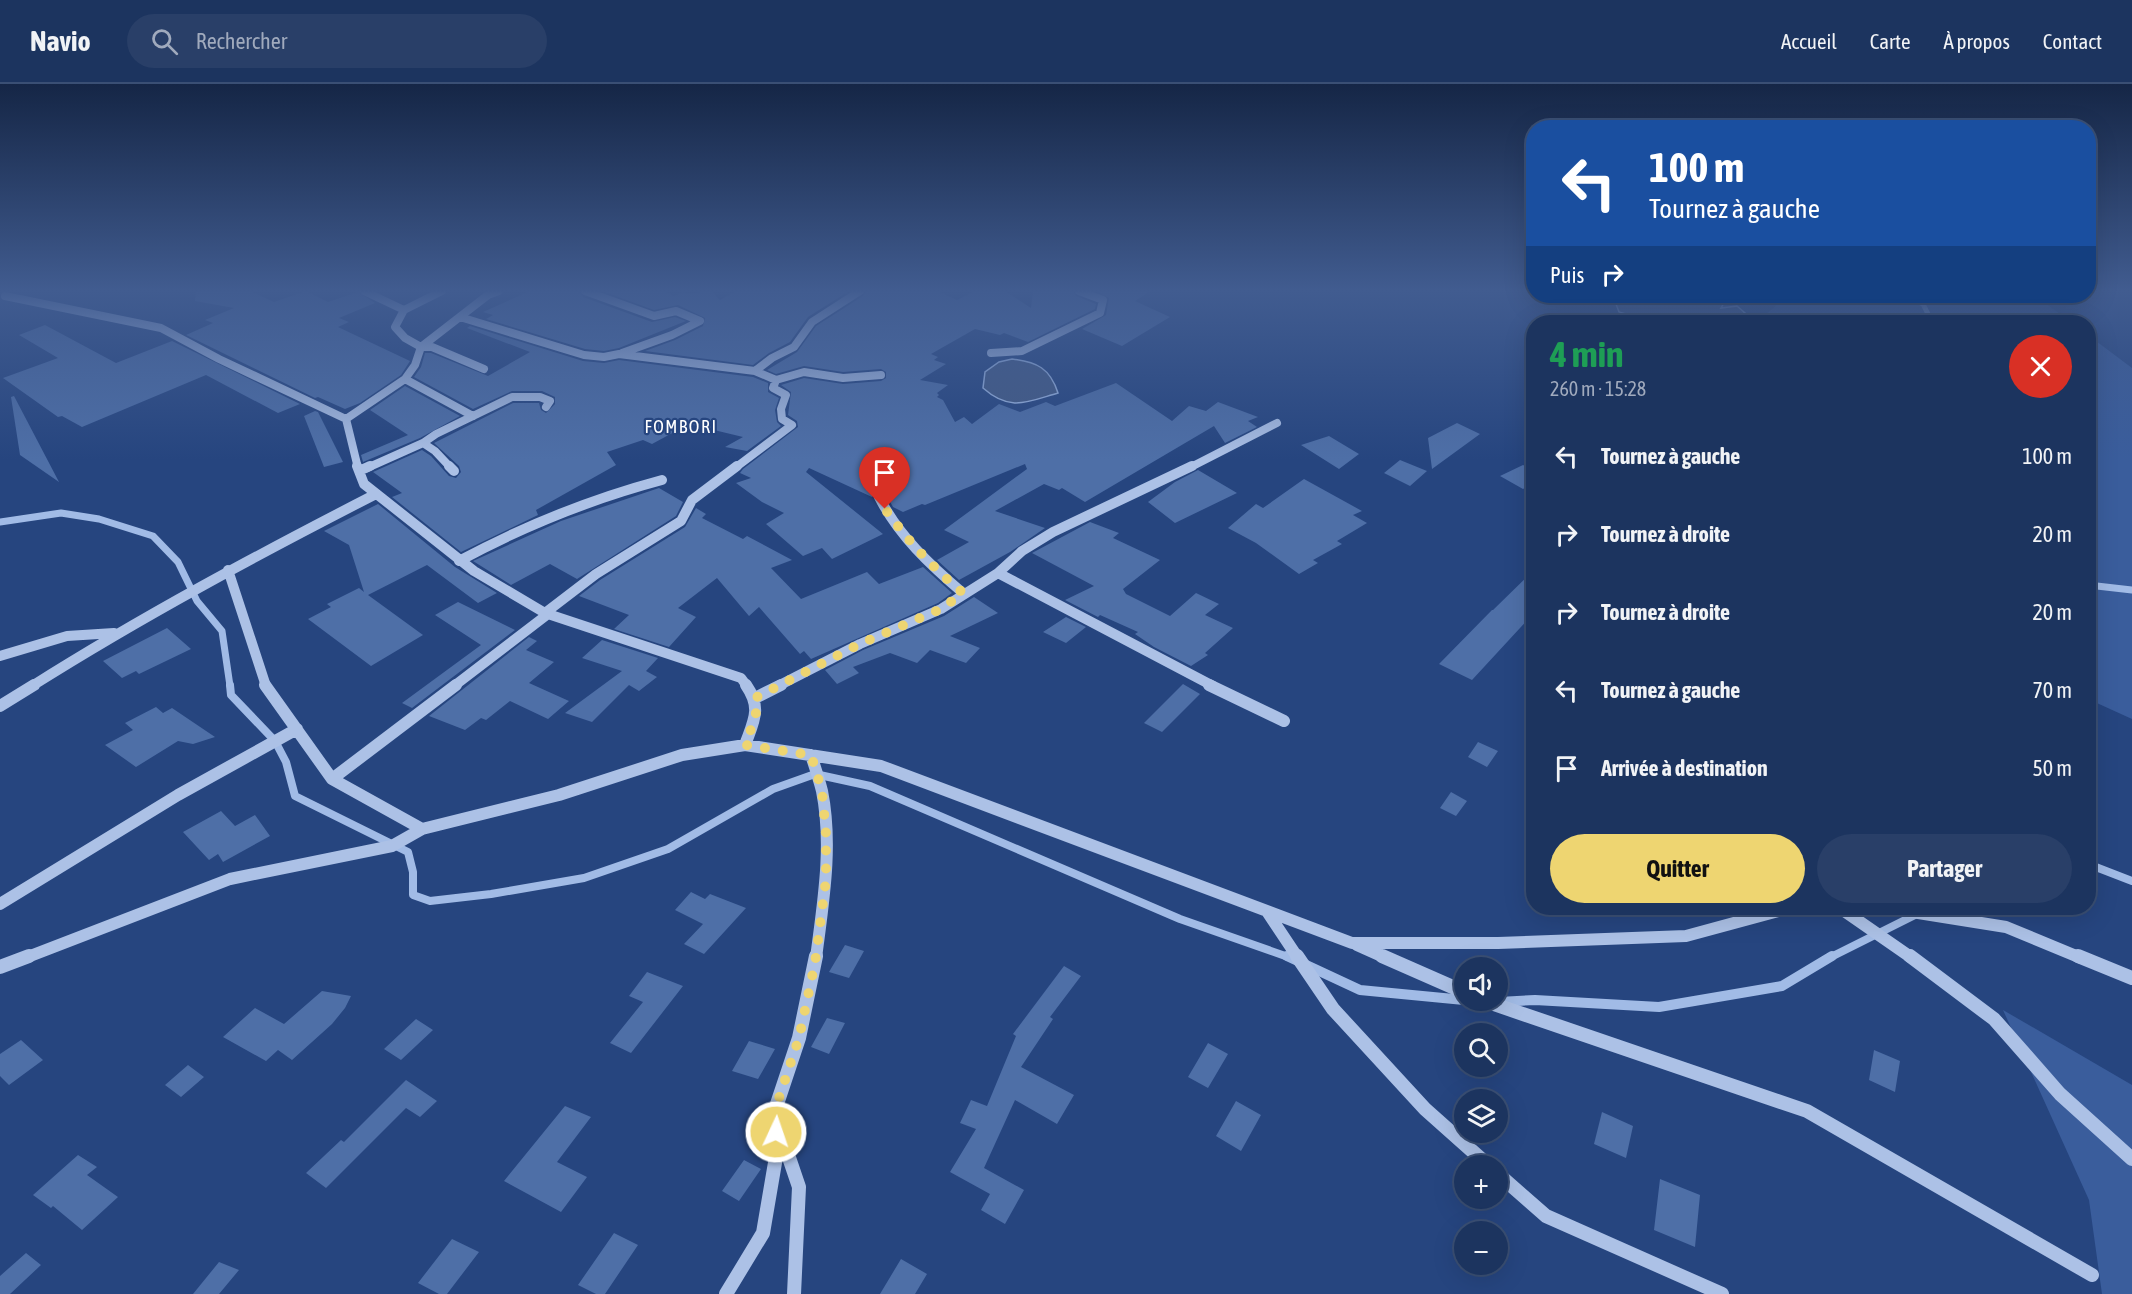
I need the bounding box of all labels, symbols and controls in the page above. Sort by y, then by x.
search box [127,14,547,68]
text: Navio [30,25,91,57]
icon: search [148,25,181,58]
text: Rechercher [196,28,287,54]
text: Accueil [1781,29,1837,53]
text: Carte [1870,29,1910,53]
text: À propos [1943,29,2010,53]
text: Contact [2043,29,2102,53]
text: 100 m [1649,143,1744,191]
icon: left [1550,144,1628,222]
text: Tournez à gauche [1649,193,1820,224]
icon: right [1596,258,1629,291]
text: Puis [1550,262,1584,288]
text: 4 min [1550,333,1624,375]
button: close [2009,335,2072,398]
text: 260 m · 15:28 [1550,377,1646,400]
district label: FOMBORI [645,416,717,437]
icon: left [1550,440,1583,473]
text: Tournez à gauche [1601,443,1740,469]
text: 100 m [2022,443,2072,469]
pin [859,447,910,509]
icon: arrive [868,456,901,489]
icon: right [1550,518,1583,551]
text: Tournez à droite [1601,521,1730,547]
text: 20 m [2032,521,2072,547]
icon: right [1550,596,1583,629]
text: Tournez à droite [1601,599,1730,625]
text: 20 m [2032,599,2072,625]
icon: left [1550,674,1583,707]
text: Tournez à gauche [1601,677,1740,703]
text: 70 m [2032,677,2072,703]
icon: arrive [1550,752,1583,785]
text: Arrivée à destination [1601,755,1768,781]
text: 50 m [2032,755,2072,781]
button: Quitter [1550,834,1805,903]
button: Partager [1817,834,2072,903]
map controls [1454,957,1508,1275]
button: sound [1454,957,1508,1011]
button: search [1454,1023,1508,1077]
button: layers [1454,1089,1508,1143]
position arrow [744,1100,808,1164]
button: + [1454,1155,1508,1209]
button: − [1454,1221,1508,1275]

